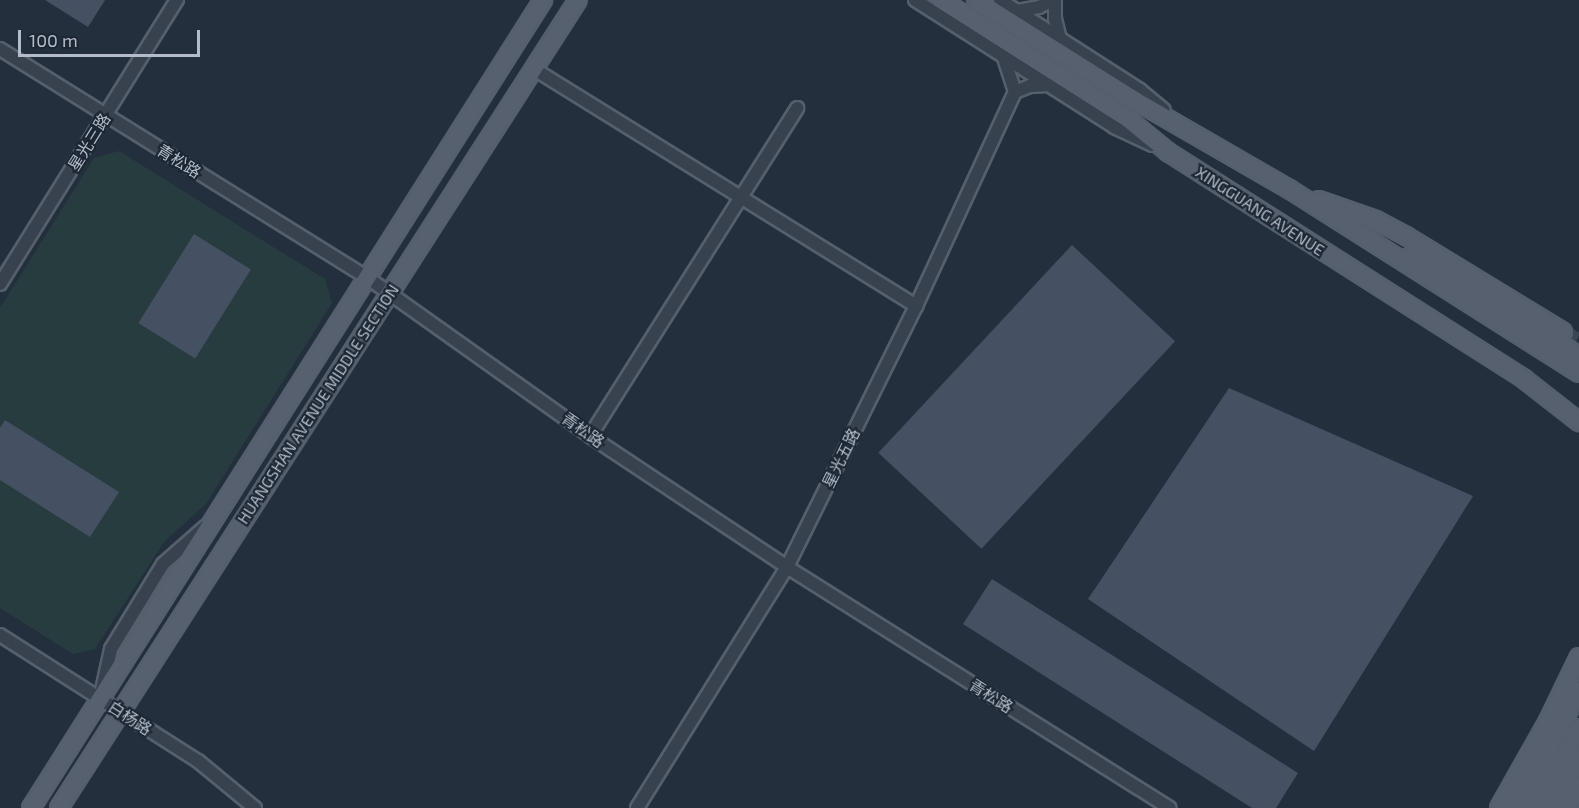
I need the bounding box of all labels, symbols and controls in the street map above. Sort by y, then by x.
scale bar [21,18,202,56]
text: 100 m [29,29,78,51]
street label: 星光三路 [64,110,114,174]
street label: 青松路 [154,140,204,182]
street label: XINGGUANG AVENUE [1192,162,1328,260]
street label: HUANGSHAN AVENUE MIDDLE SECTION [233,280,403,528]
street label: 青松路 [558,408,608,452]
street label: 星光五路 [818,425,864,491]
street label: 青松路 [966,675,1016,717]
street label: 白杨路 [105,697,155,739]

